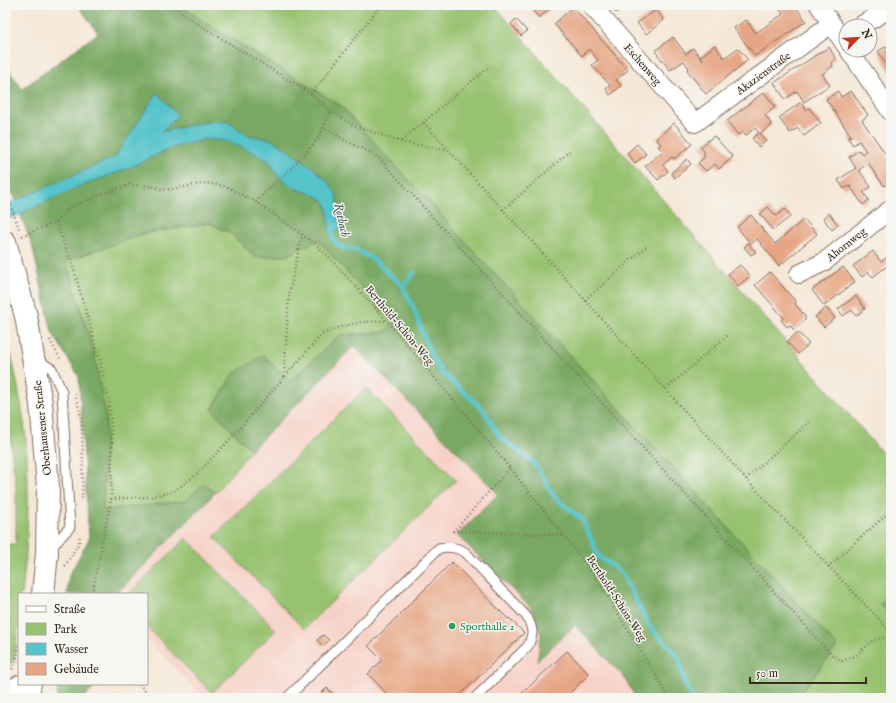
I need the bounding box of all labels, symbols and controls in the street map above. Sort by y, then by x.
north arrow [838,18,878,58]
text: N [857,26,875,42]
street label: Eschenweg [620,41,665,89]
street label: Akazienstraße [733,49,794,99]
water label: Rotbach [330,202,353,239]
street label: Ahornweg [823,224,870,265]
street label: Berthold-Schön-Weg [362,283,437,369]
street label: Oberhausener Straße [31,380,55,476]
street label: Berthold-Schön-Weg [583,553,650,645]
legend [18,593,148,685]
text: Straße [54,602,86,617]
place label: Sporthalle 2 [460,620,515,634]
marker: Sporthalle 2 [447,621,457,631]
text: Park [54,622,77,637]
text: Wasser [54,642,89,657]
scale bar [750,659,866,685]
text: Gebäude [54,662,99,677]
text: 50 m [756,666,778,681]

